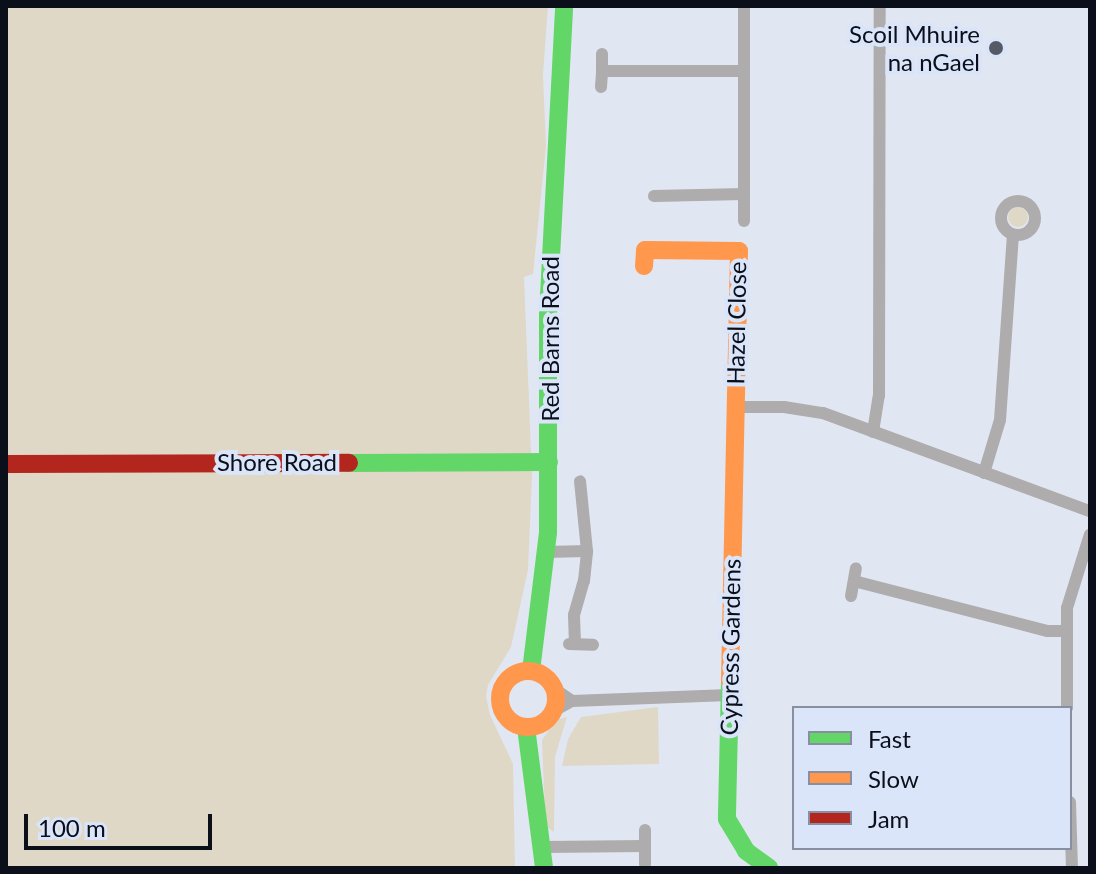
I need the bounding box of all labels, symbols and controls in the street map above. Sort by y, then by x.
place label: Scoil Mhuire na nGael [849,20,980,76]
marker: Scoil Mhuire na nGael [987,39,1005,57]
street label: Red Barns Road [536,256,564,422]
street label: Hazel Close [721,261,751,385]
street label: Shore Road [217,448,337,476]
street label: Cypress Gardens [714,558,746,736]
legend [792,706,1072,850]
text: Fast [868,724,911,753]
text: Slow [868,764,919,793]
scale bar [28,798,216,848]
text: Jam [868,804,909,833]
text: 100 m [38,813,106,842]

